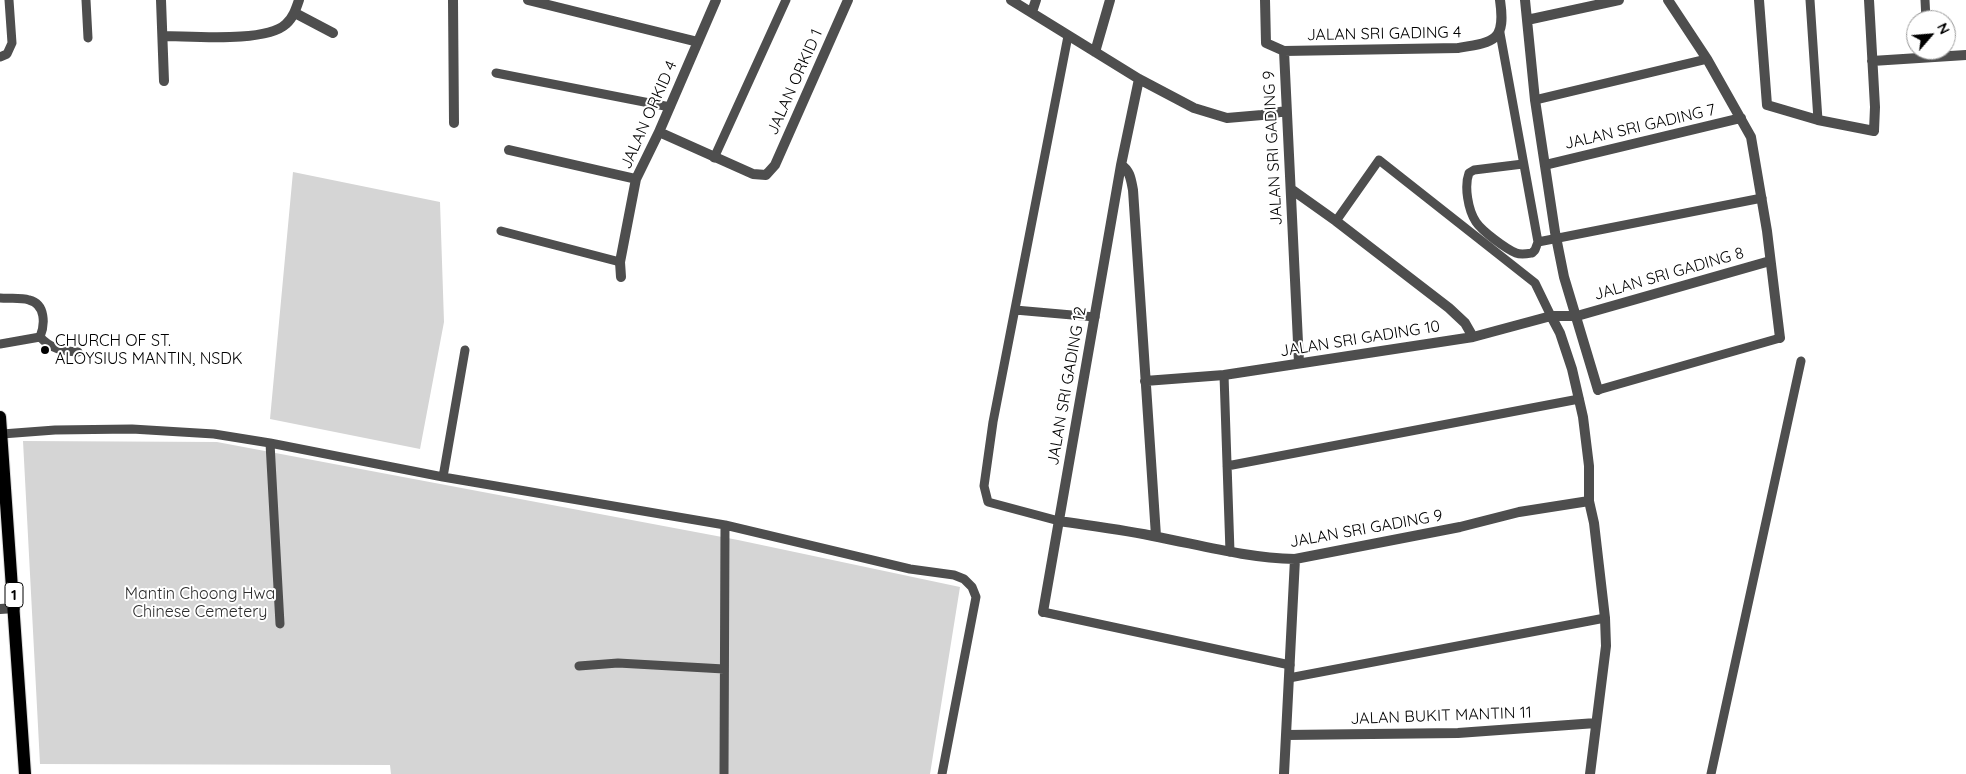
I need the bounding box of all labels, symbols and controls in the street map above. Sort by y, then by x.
north arrow [1906,10,1956,60]
text: N [1933,20,1954,37]
street label: JALAN SRI GADING 4 [1306,23,1462,45]
street label: JALAN ORKID 1 [763,26,827,138]
street label: JALAN ORKID 4 [617,58,681,172]
street label: JALAN SRI GADING 9 [1259,70,1287,226]
street label: JALAN SRI GADING 7 [1563,100,1717,154]
street label: JALAN SRI GADING 8 [1592,243,1746,305]
street label: JALAN SRI GADING 12 [1044,305,1090,467]
street label: JALAN SRI GADING 10 [1279,317,1441,361]
place label: CHURCH OF ST. ALOYSIUS MANTIN, NSDK [55,331,243,369]
marker: CHURCH OF ST. ALOYSIUS MANTIN, NSDK [39,344,51,356]
street label: JALAN SRI GADING 9 [1288,506,1444,552]
road number: 1 [5,582,23,608]
park label: Mantin Choong Hwa Chinese Cemetery [125,584,275,622]
street label: JALAN BUKIT MANTIN 11 [1350,703,1532,729]

